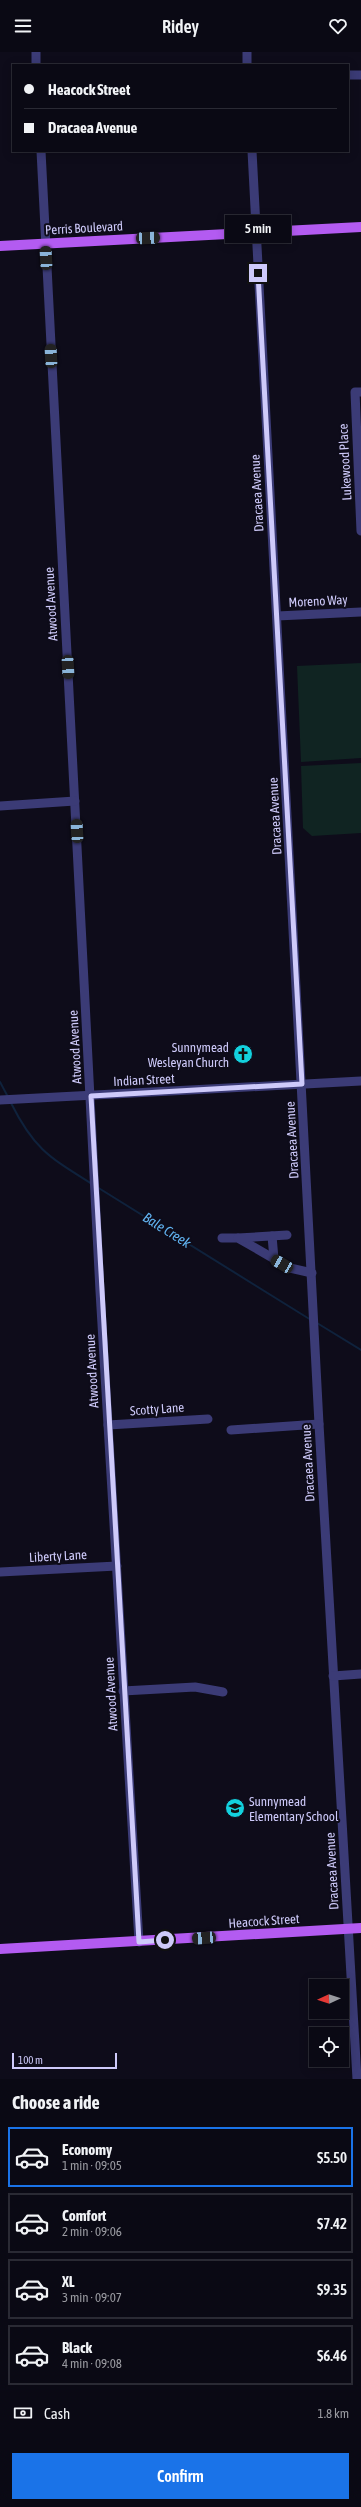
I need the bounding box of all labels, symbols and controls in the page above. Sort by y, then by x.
icon: menu [12,15,34,37]
icon: heart [327,15,349,37]
text: Ridey [162,16,199,37]
text: Heacock Street [48,81,130,98]
text: Dracaea Avenue [48,119,137,136]
callout: 5 min [225,215,291,243]
street label: Perris Boulevard [45,218,123,238]
text: 5 min [245,221,271,236]
car [136,231,160,245]
car [39,246,53,270]
route end [249,264,267,282]
car [44,344,58,368]
street label: Lukewood Place [335,423,355,501]
street label: Dracaea Avenue [247,454,267,532]
street label: Atwood Avenue [42,567,60,641]
street label: Moreno Way [288,592,349,610]
car [61,655,75,679]
street label: Dracaea Avenue [265,777,285,855]
car [70,819,84,843]
street label: Atwood Avenue [66,1010,84,1084]
place label: Sunnymead Wesleyan Church [148,1040,229,1070]
church icon: Sunnymead Wesleyan Church [232,1043,254,1065]
street label: Indian Street [113,1071,175,1089]
street label: Dracaea Avenue [282,1101,302,1179]
water label: Bale Creek [140,1209,195,1251]
car [269,1253,295,1275]
street label: Atwood Avenue [83,1334,101,1408]
street label: Scotty Lane [129,1400,185,1418]
street label: Dracaea Avenue [298,1424,318,1502]
street label: Liberty Lane [29,1547,87,1565]
street label: Atwood Avenue [102,1657,120,1731]
place label: Sunnymead Elementary School [249,1794,339,1824]
school or university icon: Sunnymead Elementary School [224,1797,246,1819]
street label: Dracaea Avenue [322,1832,342,1910]
street label: Heacock Street [228,1911,300,1931]
route start [156,1931,174,1949]
car [192,1931,216,1945]
north arrow [309,1979,349,2019]
map controls [309,1979,349,2067]
button: locate [309,2027,349,2067]
scale bar [12,2051,117,2070]
text: 100 m [18,2054,43,2066]
text: Choose a ride [12,2092,100,2113]
icon: car [14,2139,50,2175]
text: Economy [62,2141,112,2158]
text: $5.50 [317,2149,347,2166]
text: 1 min · 09:05 [62,2158,122,2173]
icon: car [14,2205,50,2241]
text: Comfort [62,2207,106,2224]
text: $7.42 [317,2215,347,2232]
text: 2 min · 09:06 [62,2224,122,2239]
icon: car [14,2271,50,2307]
text: XL [62,2273,75,2290]
text: $9.35 [317,2281,347,2298]
text: 3 min · 09:07 [62,2290,122,2305]
icon: car [14,2337,50,2373]
text: Black [62,2339,92,2356]
text: $6.46 [317,2347,347,2364]
text: 4 min · 09:08 [62,2356,122,2371]
icon: cash [12,2402,34,2424]
text: Cash [44,2405,70,2422]
text: 1.8 km [318,2406,349,2421]
button: Confirm [12,2453,349,2499]

